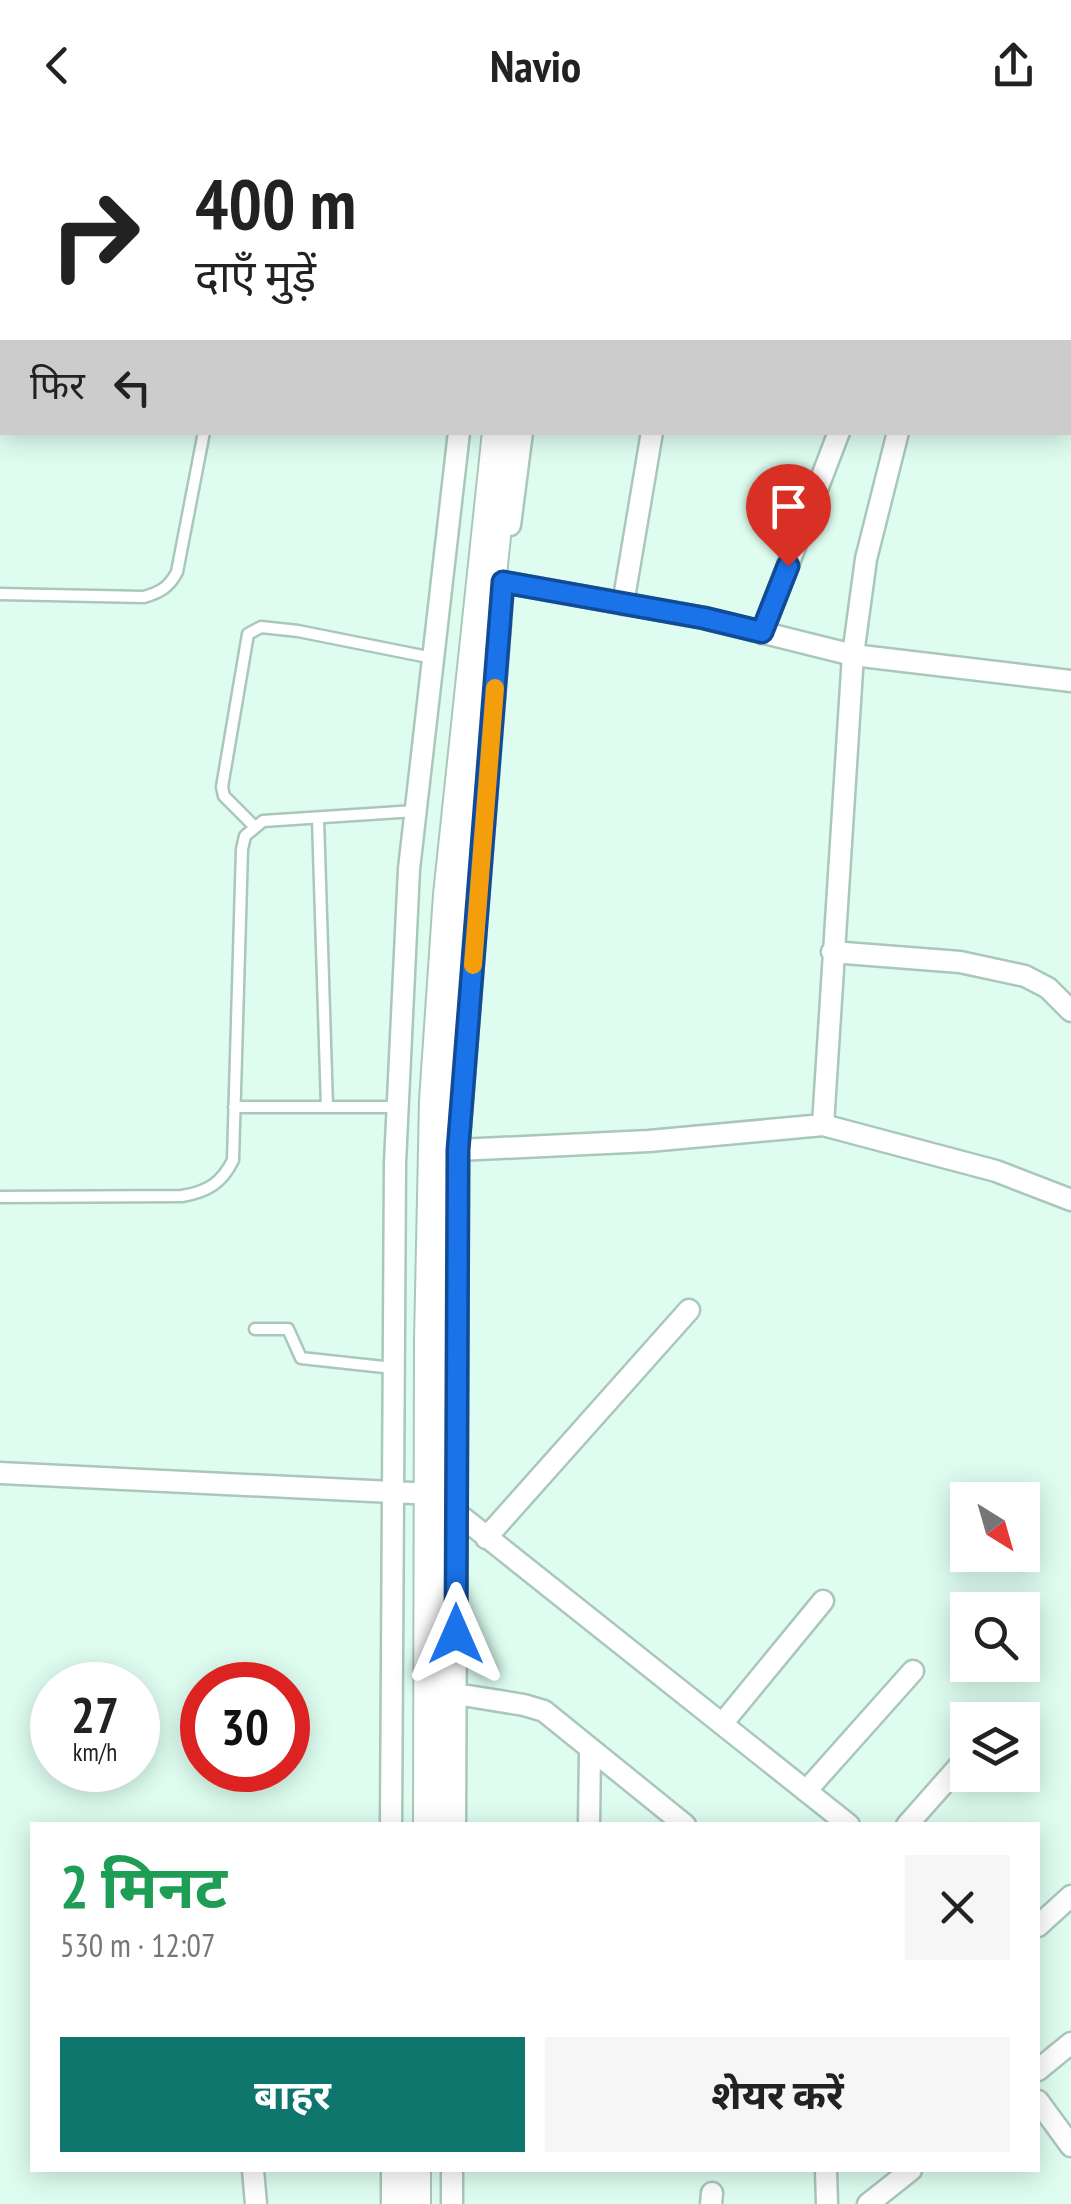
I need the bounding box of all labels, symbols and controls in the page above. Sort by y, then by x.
text: Navio [490,36,581,94]
icon: back [30,38,85,93]
icon: share [986,38,1041,93]
text: 400 m [195,158,356,248]
icon: right [30,170,160,300]
text: दाएँ मुड़ें [195,246,316,304]
text: फिर [30,360,85,409]
icon: left [105,360,160,415]
pin [746,464,831,567]
icon: arrive [761,479,816,534]
north arrow [950,1482,1040,1572]
map controls [950,1482,1040,1792]
position arrow [404,1582,508,1686]
button: search [950,1592,1040,1682]
speed limit sign: 30 [180,1662,310,1792]
text: 27 [71,1682,119,1747]
button: layers [950,1702,1040,1792]
text: km/h [73,1736,117,1768]
text: 2 मिनट [60,1847,227,1925]
button: close [905,1855,1010,1960]
text: 530 m · 12:07 [60,1924,215,1966]
button: बाहर [60,2037,525,2152]
button: शेयर करें [545,2037,1010,2152]

